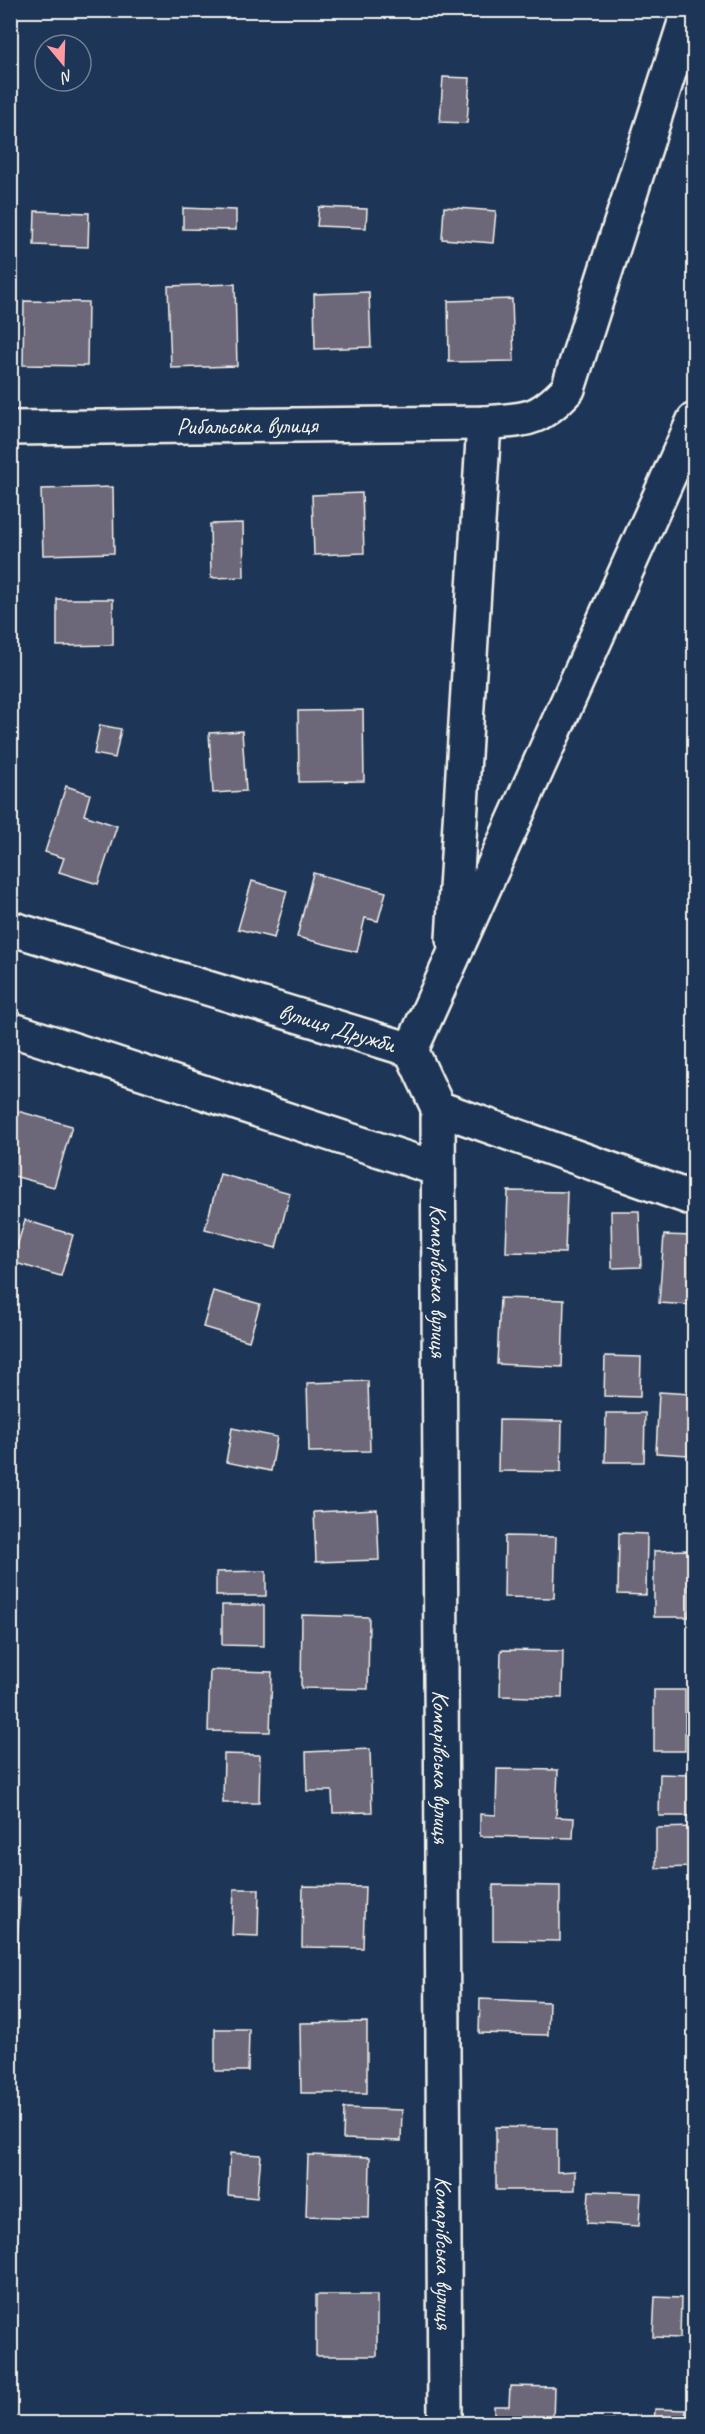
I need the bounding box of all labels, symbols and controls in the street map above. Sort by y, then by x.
north arrow [33,33,93,93]
text: N [57,65,75,88]
street label: Рибальська вулиця [176,410,319,441]
street label: вулиця Дружби [275,996,400,1060]
street label: Комарівська вулиця [424,1204,454,1359]
street label: Комарівська вулиця [426,1690,457,1845]
street label: Комарівська вулиця [429,2176,460,2331]

